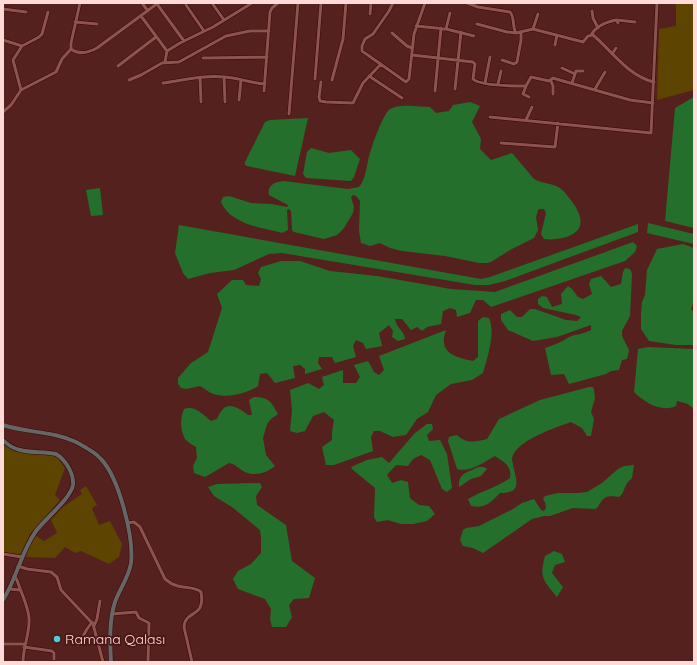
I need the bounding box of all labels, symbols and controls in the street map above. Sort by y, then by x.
place label: Ramana Qalası [65,630,165,648]
marker: Ramana Qalası [52,634,62,644]

